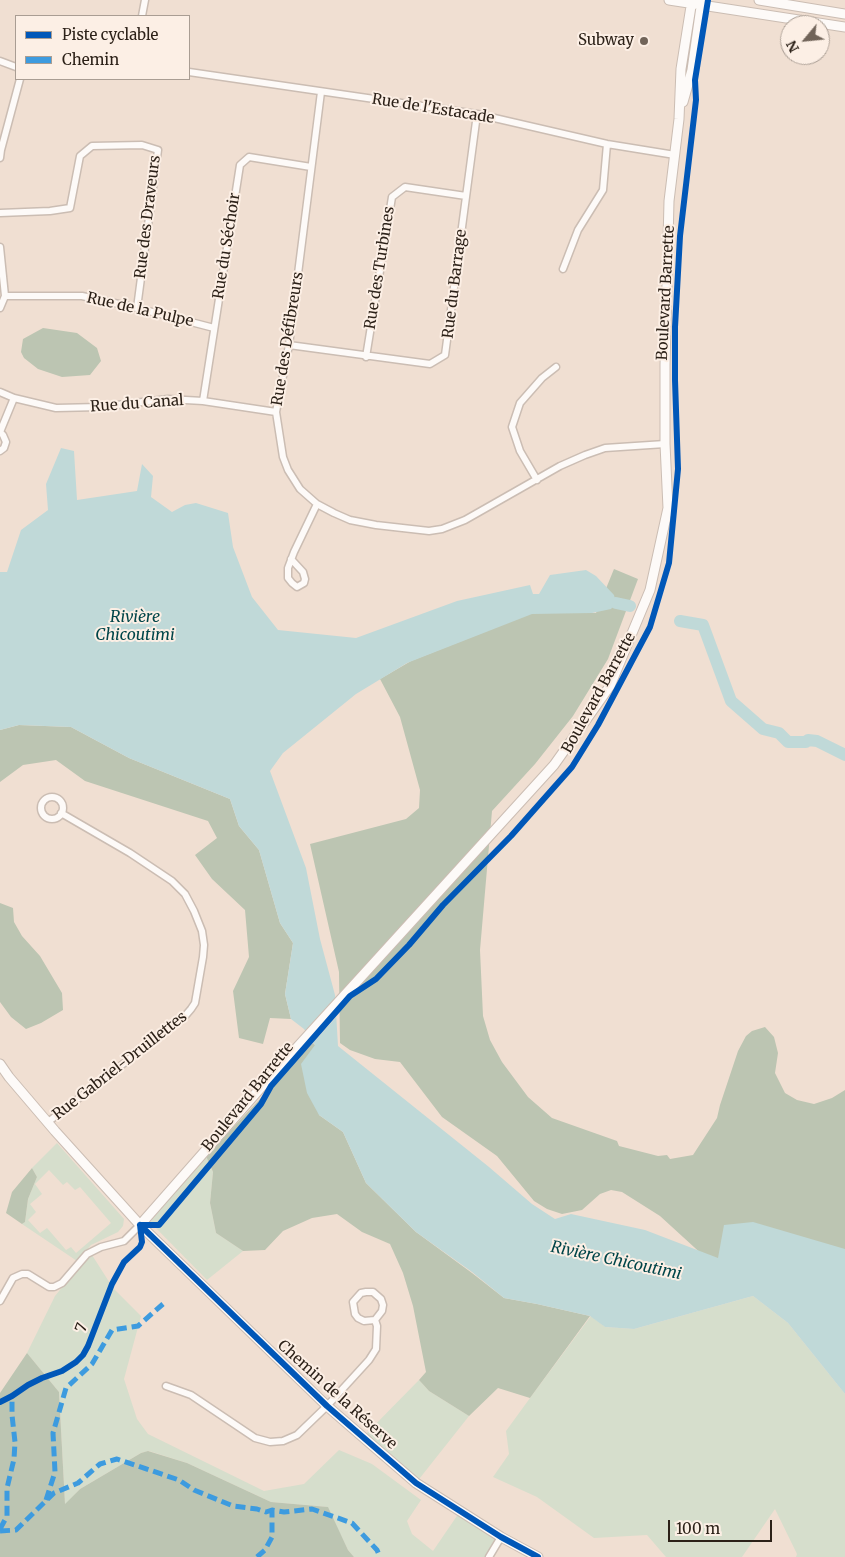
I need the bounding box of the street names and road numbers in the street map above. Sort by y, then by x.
street label: Rue de l'Estacade [370,90,496,128]
street label: Rue des Draveurs [131,154,165,280]
street label: Rue du Séchoir [210,191,244,301]
street label: Rue des Turbines [361,205,399,331]
street label: Boulevard Barrette [653,225,679,361]
street label: Rue du Barrage [439,228,471,340]
street label: Rue des Défibreurs [269,271,307,407]
street label: Rue de la Pulpe [85,289,195,331]
street label: Rue du Canal [90,392,184,416]
street label: Boulevard Barrette [558,629,640,757]
street label: Rue Gabriel-Druillettes [49,1008,191,1124]
street label: Boulevard Barrette [198,1039,298,1155]
street label: 7 [72,1321,92,1335]
street label: Chemin de la Réserve [274,1337,400,1453]

